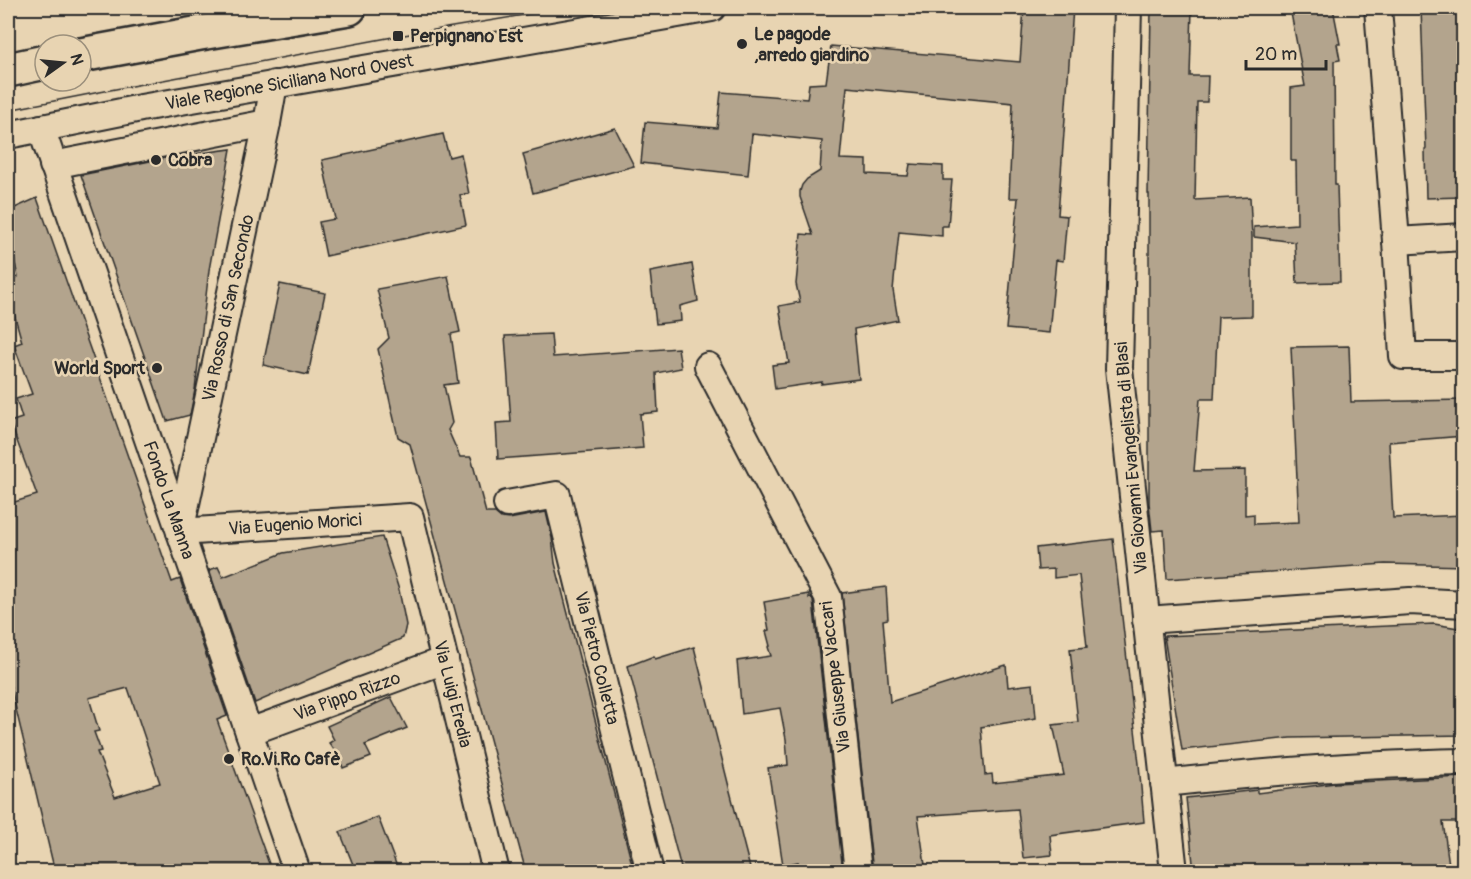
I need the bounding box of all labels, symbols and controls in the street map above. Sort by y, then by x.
place label: Le pagode ,arredo giardino [754,23,869,67]
place label: Perpignano Est [410,25,524,48]
marker: Perpignano Est [391,29,405,43]
north arrow [33,33,93,93]
scale bar [1246,33,1326,71]
marker: Le pagode ,arredo giardino [735,37,749,51]
text: 20 m [1255,43,1297,66]
street label: Viale Regione Siciliana Nord Ovest [163,49,416,116]
text: N [65,52,88,67]
place label: Cobra [168,149,213,172]
marker: Cobra [149,153,163,167]
street label: Via Rosso di San Secondo [197,212,260,404]
street label: Via Giovanni Evangelista di Blasi [1110,341,1153,575]
place label: World Sport [54,357,146,380]
marker: World Sport [150,361,164,375]
street label: Fondo La Manna [138,438,200,562]
street label: Via Eugenio Morici [227,508,363,541]
street label: Via Pietro Colletta [569,589,624,727]
street label: Via Giuseppe Vaccari [815,600,856,754]
street label: Via Luigi Eredia [428,638,477,750]
street label: Via Pippo Rizzo [291,666,404,726]
place label: Ro.Vi.Ro Cafè [241,748,341,771]
marker: Ro.Vi.Ro Cafè [222,752,236,766]

